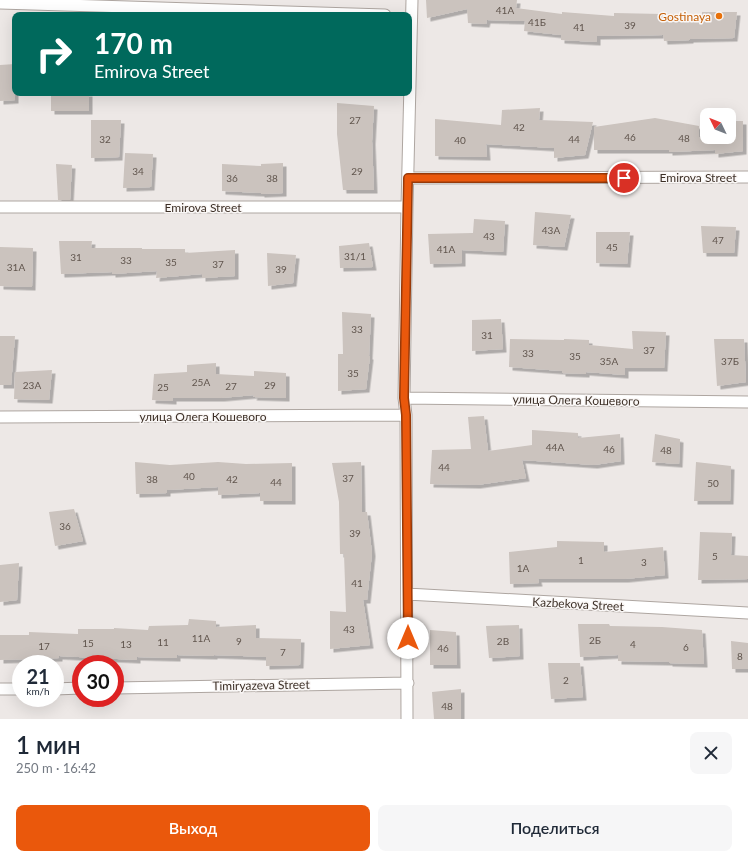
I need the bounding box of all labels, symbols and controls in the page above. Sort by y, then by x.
house number: 41А [496,4,514,16]
place label: Gostinaya [658,9,711,24]
marker: Gostinaya [714,11,724,21]
house number: 41Б [528,16,546,28]
house number: 39 [624,19,636,31]
house number: 41 [573,21,585,33]
text: 170 m [94,26,173,60]
icon: right [28,28,80,80]
text: Emirova Street [94,60,209,82]
north arrow [700,108,736,144]
map controls [700,108,736,144]
house number: 27 [349,114,361,126]
house number: 42 [513,121,525,133]
house number: 46 [624,131,636,143]
house number: 48 [678,132,690,144]
house number: 32 [99,133,111,145]
house number: 44 [568,133,580,145]
house number: 40 [454,134,466,146]
pin [607,161,641,195]
house number: 34 [132,165,144,177]
house number: 29 [351,165,363,177]
icon: arrive [613,167,635,189]
street label: Emirova Street [660,170,737,185]
house number: 36 [226,172,238,184]
house number: 38 [266,172,278,184]
street label: Emirova Street [165,200,242,215]
house number: 43А [542,224,560,236]
house number: 43 [483,230,495,242]
house number: 47 [712,234,724,246]
house number: 45 [606,241,618,253]
house number: 41А [437,243,455,255]
house number: 31/1 [344,250,366,262]
house number: 31 [70,251,82,263]
house number: 33 [120,254,132,266]
house number: 35 [165,256,177,268]
house number: 37 [212,258,224,270]
house number: 31А [7,261,25,273]
house number: 39 [275,263,287,275]
house number: 33 [351,323,363,335]
house number: 31 [481,329,493,341]
house number: 37 [643,344,655,356]
house number: 33 [522,347,534,359]
house number: 35 [569,350,581,362]
house number: 35А [600,355,618,367]
house number: 37Б [721,355,739,367]
house number: 35 [347,367,359,379]
house number: 25А [192,376,210,388]
house number: 23А [23,379,41,391]
house number: 29 [264,379,276,391]
house number: 27 [225,380,237,392]
house number: 25 [157,381,169,393]
street label: улица Олега Кошевого [512,391,640,409]
street label: улица Олега Кошевого [139,409,267,424]
house number: 44А [546,441,564,453]
house number: 46 [603,443,615,455]
house number: 48 [660,444,672,456]
house number: 44 [438,461,450,473]
house number: 40 [183,470,195,482]
house number: 37 [342,472,354,484]
house number: 38 [146,473,158,485]
house number: 42 [226,473,238,485]
house number: 44 [270,476,282,488]
house number: 50 [707,477,719,489]
house number: 36 [59,520,71,532]
house number: 39 [349,527,361,539]
house number: 5 [712,550,718,562]
house number: 1 [578,554,584,566]
house number: 3 [641,556,647,568]
house number: 1А [517,562,530,574]
house number: 41 [351,577,363,589]
street label: Kazbekova Street [532,594,625,614]
position arrow [387,617,429,659]
house number: 43 [343,623,355,635]
house number: 11А [192,632,210,644]
house number: 2Б [589,634,601,646]
house number: 9 [236,635,242,647]
house number: 2В [497,635,509,647]
house number: 11 [157,636,169,648]
house number: 15 [82,637,94,649]
house number: 13 [120,638,132,650]
house number: 4 [630,638,636,650]
house number: 17 [38,640,50,652]
house number: 6 [683,641,689,653]
house number: 46 [437,642,449,654]
house number: 7 [280,646,286,658]
house number: 8 [737,650,743,662]
speed limit sign: 30 [72,655,124,707]
text: 21 [26,664,50,688]
house number: 2 [563,674,569,686]
street label: Timiryazeva Street [212,677,310,693]
text: km/h [26,685,50,697]
house number: 48 [441,700,453,712]
text: 1 мин [16,730,80,759]
button: close [690,732,732,774]
text: 250 m · 16:42 [16,760,96,776]
button: Выход [16,805,370,851]
button: Поделиться [378,805,732,851]

